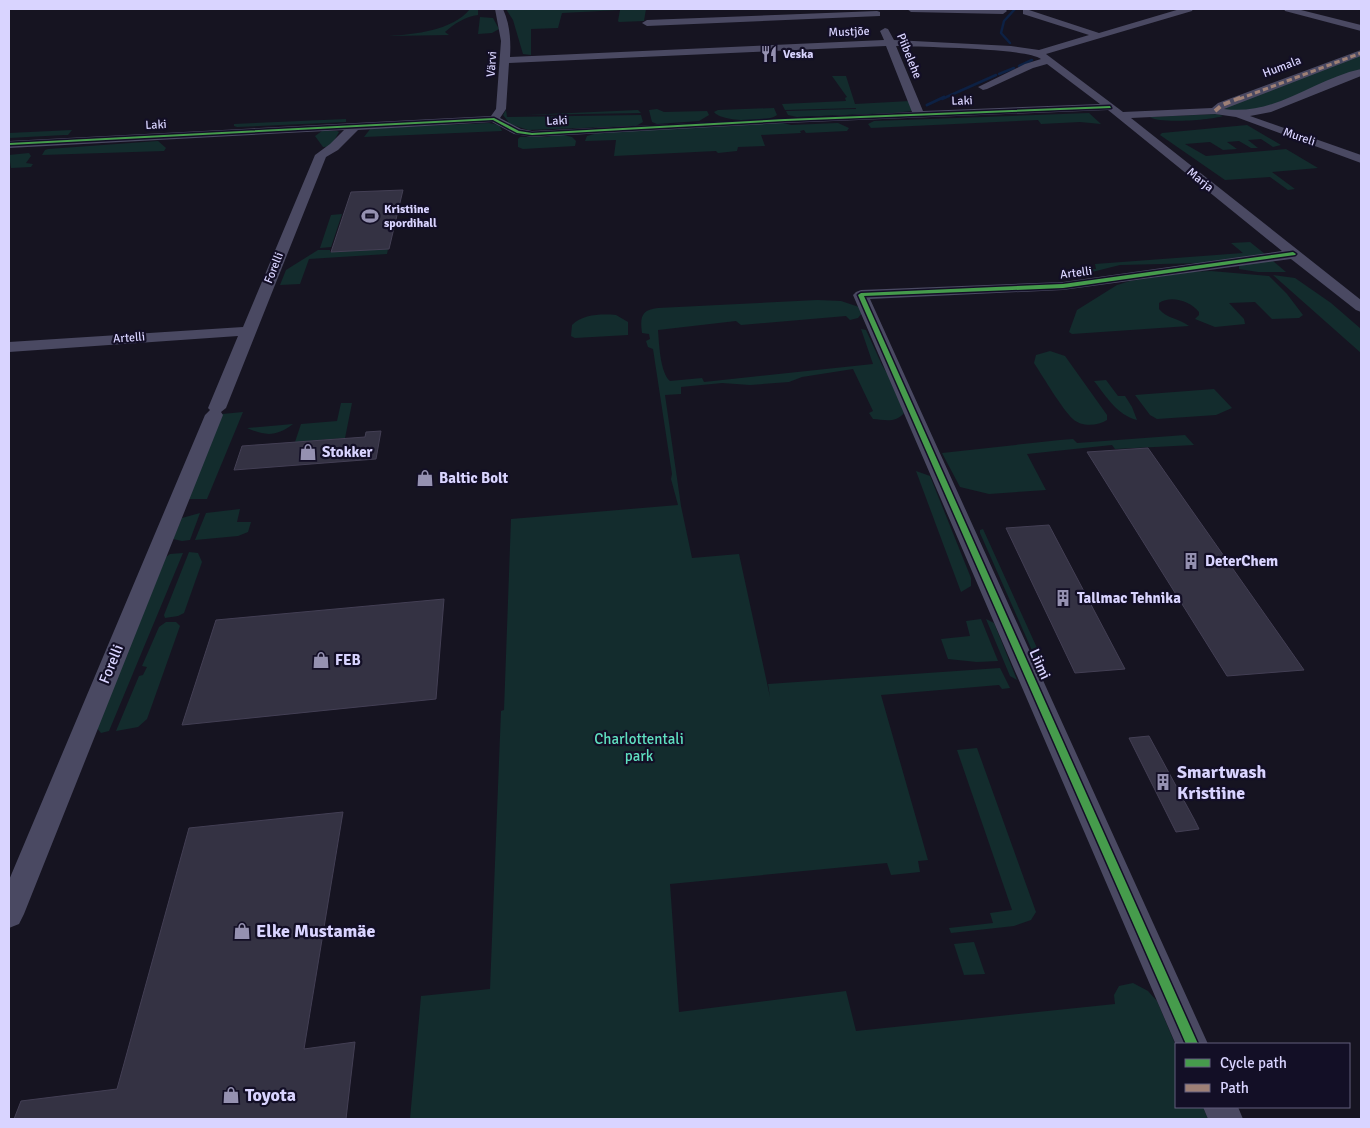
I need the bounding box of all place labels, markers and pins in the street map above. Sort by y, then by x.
restaurant icon: Veska [759,44,779,64]
place label: Veska [783,47,813,62]
place label: Kristiine spordihall [384,202,437,231]
sports icon: Kristiine spordihall [360,206,380,226]
shop icon: Stokker [298,442,318,462]
place label: Stokker [322,443,373,461]
shop icon: Baltic Bolt [415,468,435,488]
place label: Baltic Bolt [439,469,508,487]
building icon: DeterChem [1181,551,1201,571]
place label: DeterChem [1205,552,1278,570]
building icon: Tallmac Tehnika [1053,588,1073,608]
place label: Tallmac Tehnika [1077,589,1181,607]
shop icon: FEB [311,650,331,670]
place label: FEB [335,651,361,669]
place label: Smartwash Kristiine [1177,761,1266,804]
building icon: Smartwash Kristiine [1153,772,1173,792]
place label: Elke Mustamäe [256,920,375,942]
shop icon: Elke Mustamäe [232,921,252,941]
place label: Toyota [245,1084,296,1106]
shop icon: Toyota [221,1085,241,1105]

